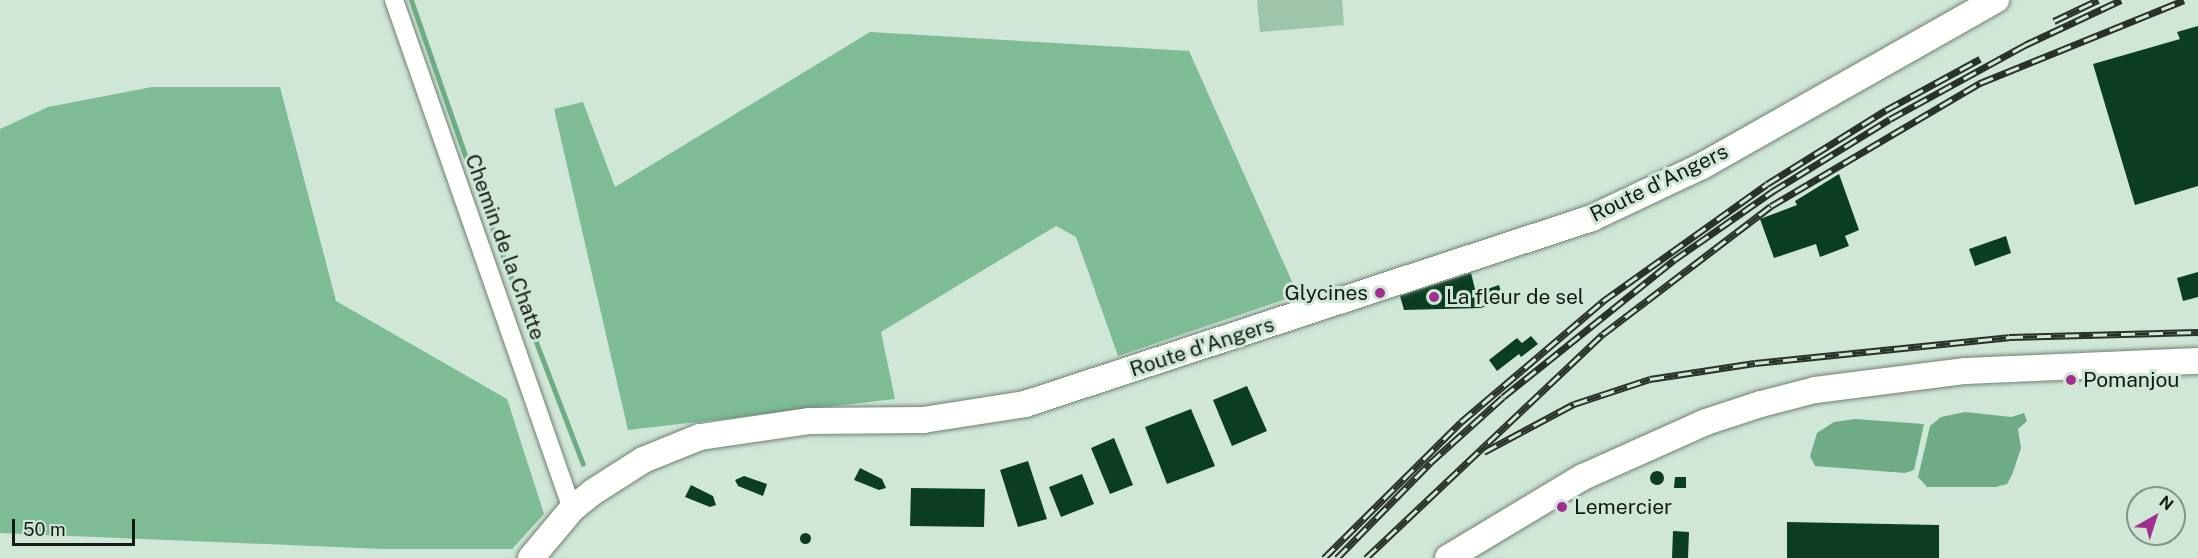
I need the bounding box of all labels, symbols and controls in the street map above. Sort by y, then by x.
street label: Route d'Angers [1586,139,1732,227]
street label: Chemin de la Chatte [460,150,550,344]
place label: Glycines [1284,280,1368,306]
place label: La fleur de sel [1446,284,1585,310]
marker: Glycines [1373,286,1387,300]
marker: La fleur de sel [1427,290,1441,304]
street label: Route d'Angers [1126,312,1278,382]
place label: Pomanjou [2083,367,2179,393]
marker: Pomanjou [2064,373,2078,387]
north arrow [2126,486,2186,546]
text: N [2156,492,2177,514]
place label: Lemercier [1574,494,1672,520]
marker: Lemercier [1555,500,1569,514]
scale bar [15,507,138,545]
text: 50 m [23,519,66,540]

